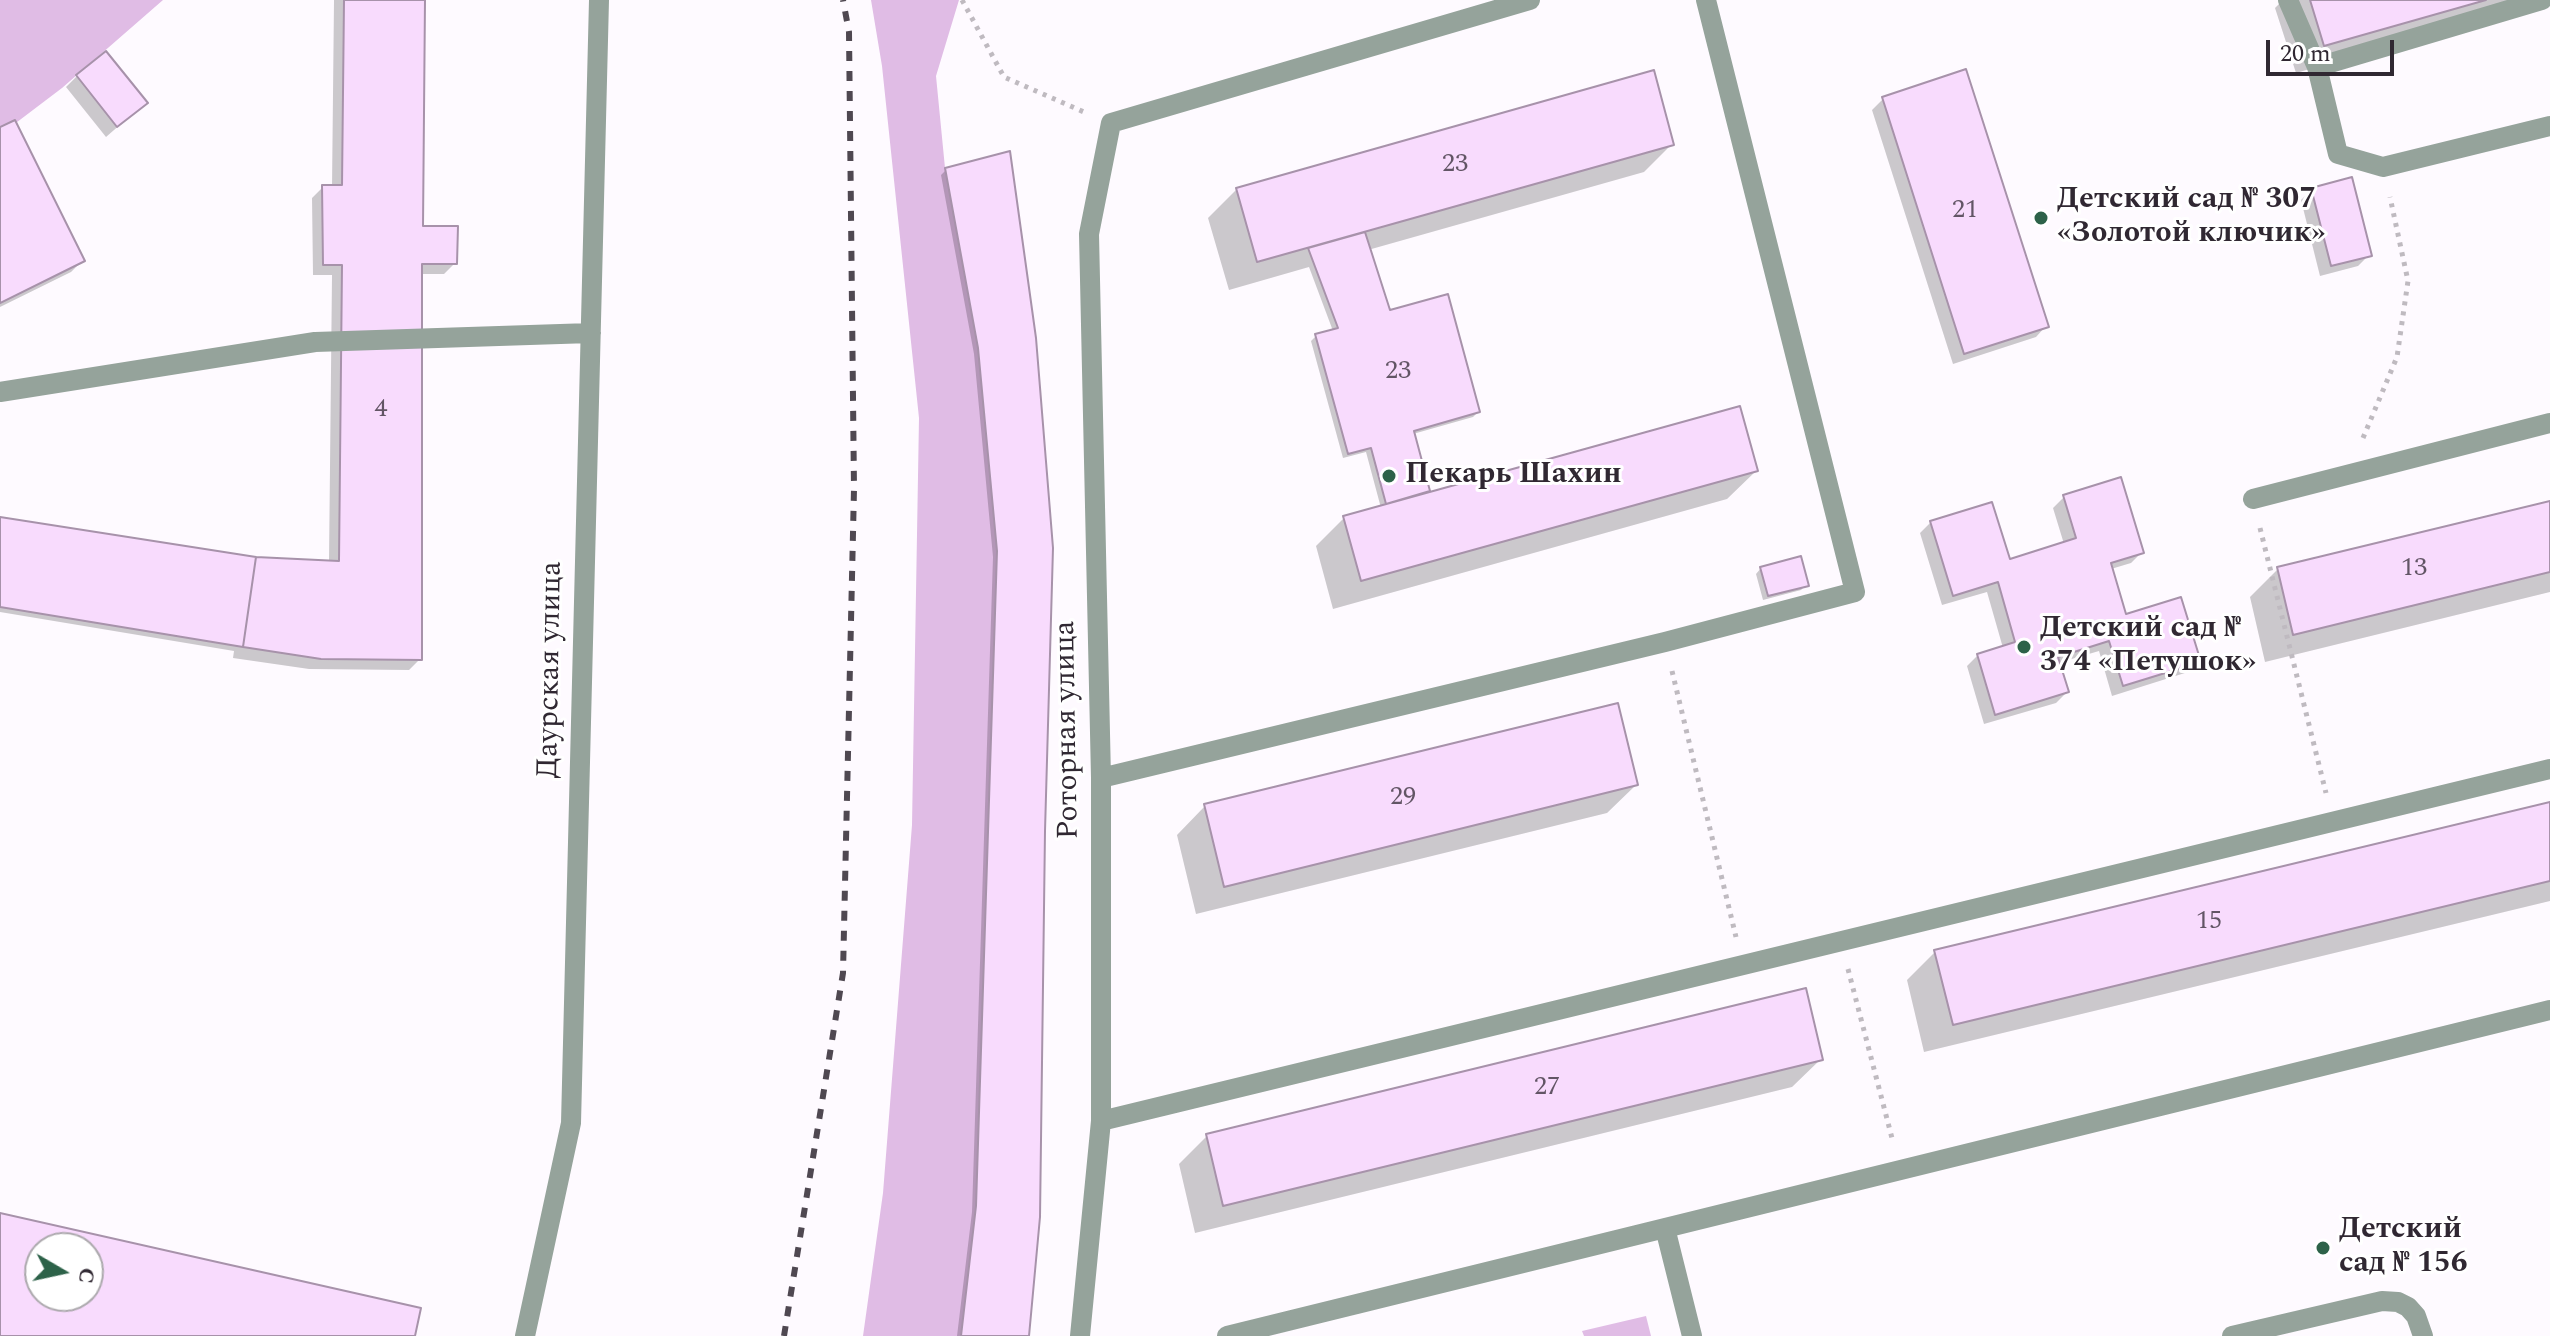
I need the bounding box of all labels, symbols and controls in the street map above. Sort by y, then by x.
scale bar [2270,24,2398,74]
text: 20 m [2280,36,2331,72]
house number: 23 [1442,150,1468,182]
place label: Детский сад № 307 «Золотой ключик» [2057,183,2326,254]
house number: 21 [1952,196,1978,228]
marker: Детский сад № 307 «Золотой ключик» [2032,209,2050,227]
house number: 23 [1385,357,1411,389]
house number: 4 [375,395,387,427]
place label: Пекарь Шахин [1405,458,1622,494]
marker: Пекарь Шахин [1380,467,1398,485]
house number: 13 [2401,554,2427,586]
street label: Даурская улица [532,561,572,779]
place label: Детский сад № 374 «Петушок» [2040,612,2256,682]
street label: Роторная улица [1049,620,1089,840]
marker: Детский сад № 374 «Петушок» [2015,638,2033,656]
house number: 29 [1390,783,1416,815]
house number: 15 [2196,907,2222,939]
house number: 27 [1534,1073,1560,1105]
place label: Детский сад № 156 [2339,1213,2468,1284]
north arrow [24,1232,104,1312]
marker: Детский сад № 156 [2314,1239,2332,1257]
text: С [69,1265,104,1286]

